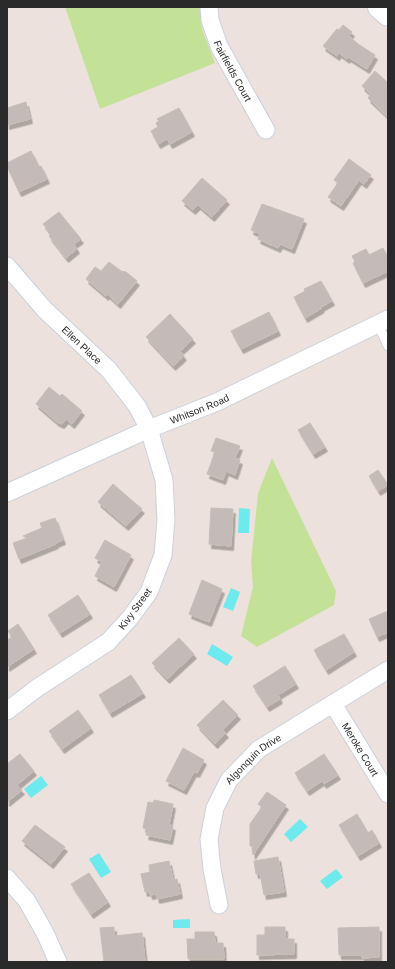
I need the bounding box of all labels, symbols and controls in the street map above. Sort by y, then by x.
street label: Fairfields Court [212,39,254,103]
street label: Ellen Place [60,324,104,366]
street label: Whitson Road [168,392,231,426]
street label: Kivy Street [116,586,154,632]
street label: Meroke Court [340,720,381,778]
street label: Algonquin Drive [223,731,283,786]

